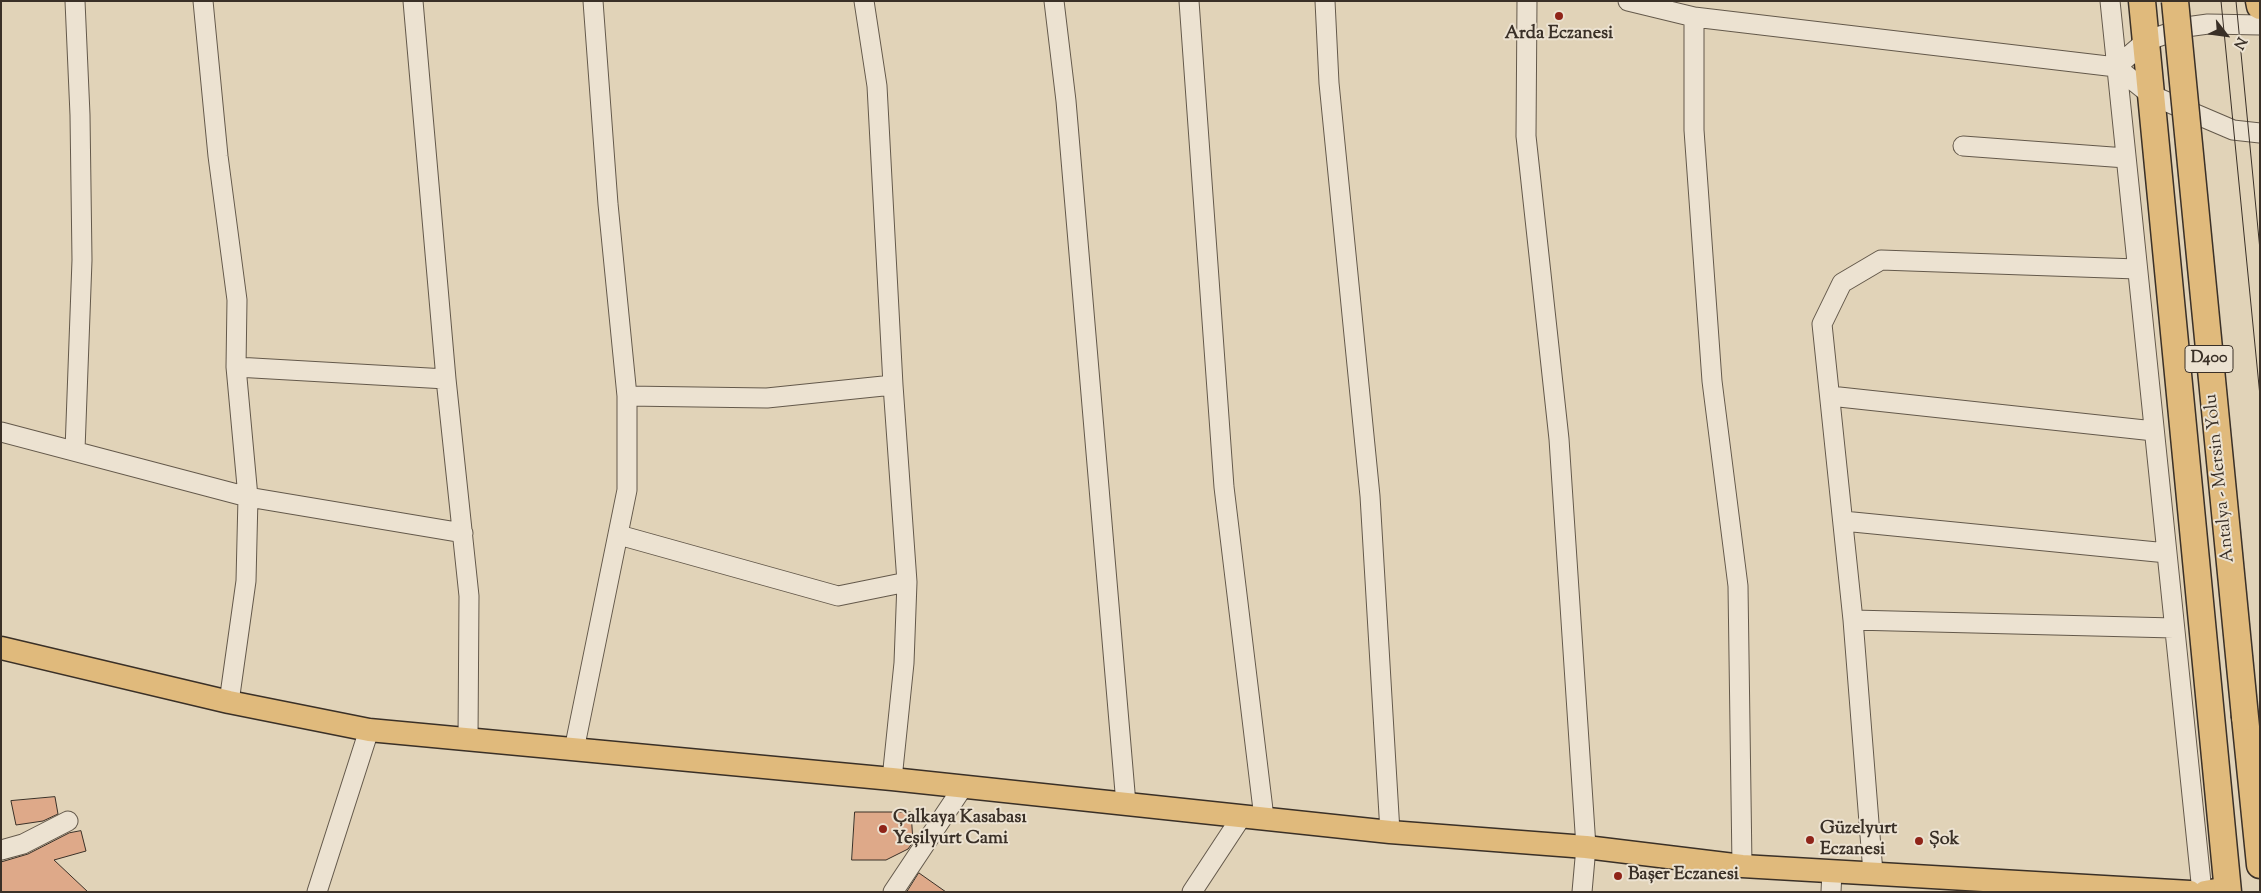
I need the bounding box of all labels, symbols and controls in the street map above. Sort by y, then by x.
marker: Arda Eczanesi [1553,10,1565,22]
north arrow [2201,10,2251,60]
place label: Arda Eczanesi [1505,24,1613,46]
text: N [2228,33,2250,52]
road number: D400 [2185,346,2233,372]
street label: Antalya - Mersin Yolu [2201,393,2241,563]
place label: Çalkaya Kasabası Yeşilyurt Cami [893,808,1027,851]
place label: Güzelyurt Eczanesi [1820,819,1897,862]
marker: Çalkaya Kasabası Yeşilyurt Cami [877,823,889,835]
place label: Şok [1929,830,1959,852]
marker: Güzelyurt Eczanesi [1804,834,1816,846]
marker: Şok [1913,835,1925,847]
place label: Başer Eczanesi [1628,865,1739,887]
marker: Başer Eczanesi [1612,870,1624,882]

